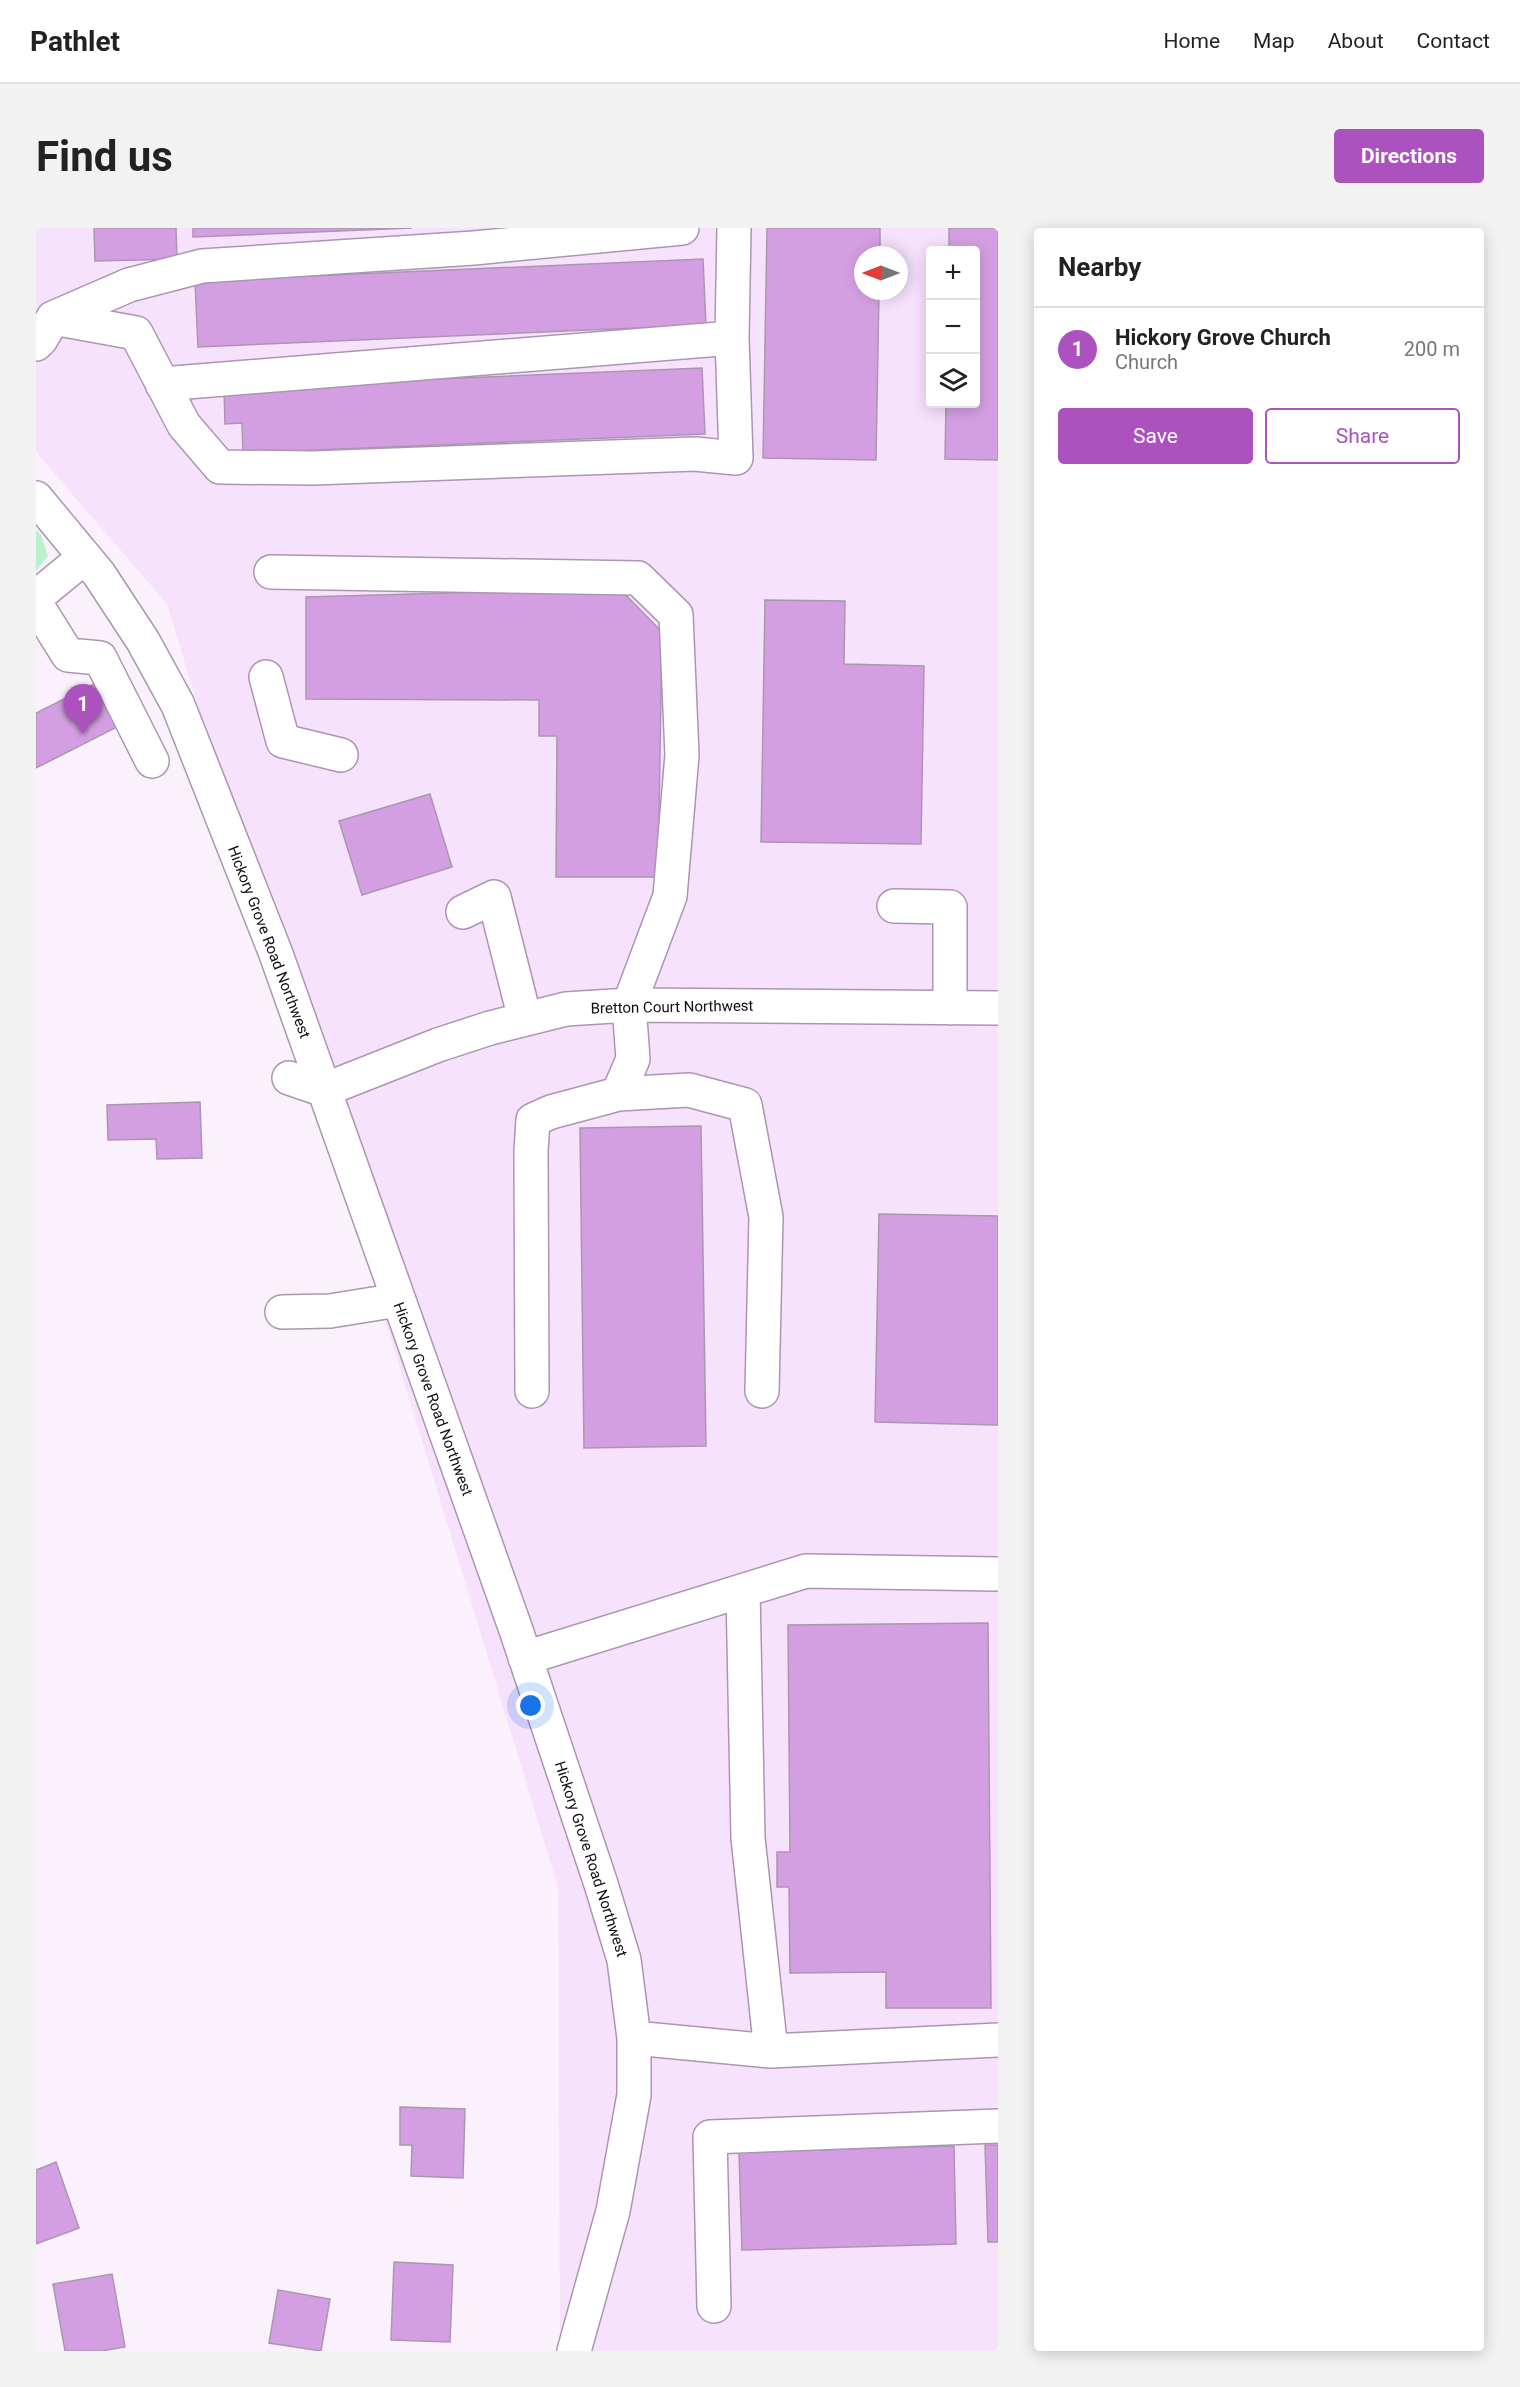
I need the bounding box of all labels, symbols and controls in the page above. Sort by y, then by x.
text: Pathlet [30,25,120,58]
text: Home [1164,29,1220,53]
text: Map [1253,29,1295,53]
text: About [1328,29,1384,53]
text: Contact [1417,29,1490,53]
button: Directions [1334,129,1484,183]
text: Find us [36,132,173,181]
north arrow [854,246,908,300]
map controls [926,246,980,408]
button: + [926,246,980,300]
text: Nearby [1058,252,1141,282]
button: − [926,300,980,354]
text: Hickory Grove Church [1115,325,1331,350]
text: 1 [1072,337,1083,361]
text: 200 m [1404,337,1460,361]
text: Church [1115,350,1178,374]
button: layers [926,354,980,408]
button: Save [1058,408,1253,464]
button: Share [1265,408,1460,464]
pin: 1 [64,684,102,734]
street label: Hickory Grove Road Northwest [224,843,314,1041]
street label: Bretton Court Northwest [590,997,754,1017]
street label: Hickory Grove Road Northwest [390,1300,476,1498]
your location [516,1691,545,1720]
street label: Hickory Grove Road Northwest [551,1759,631,1959]

